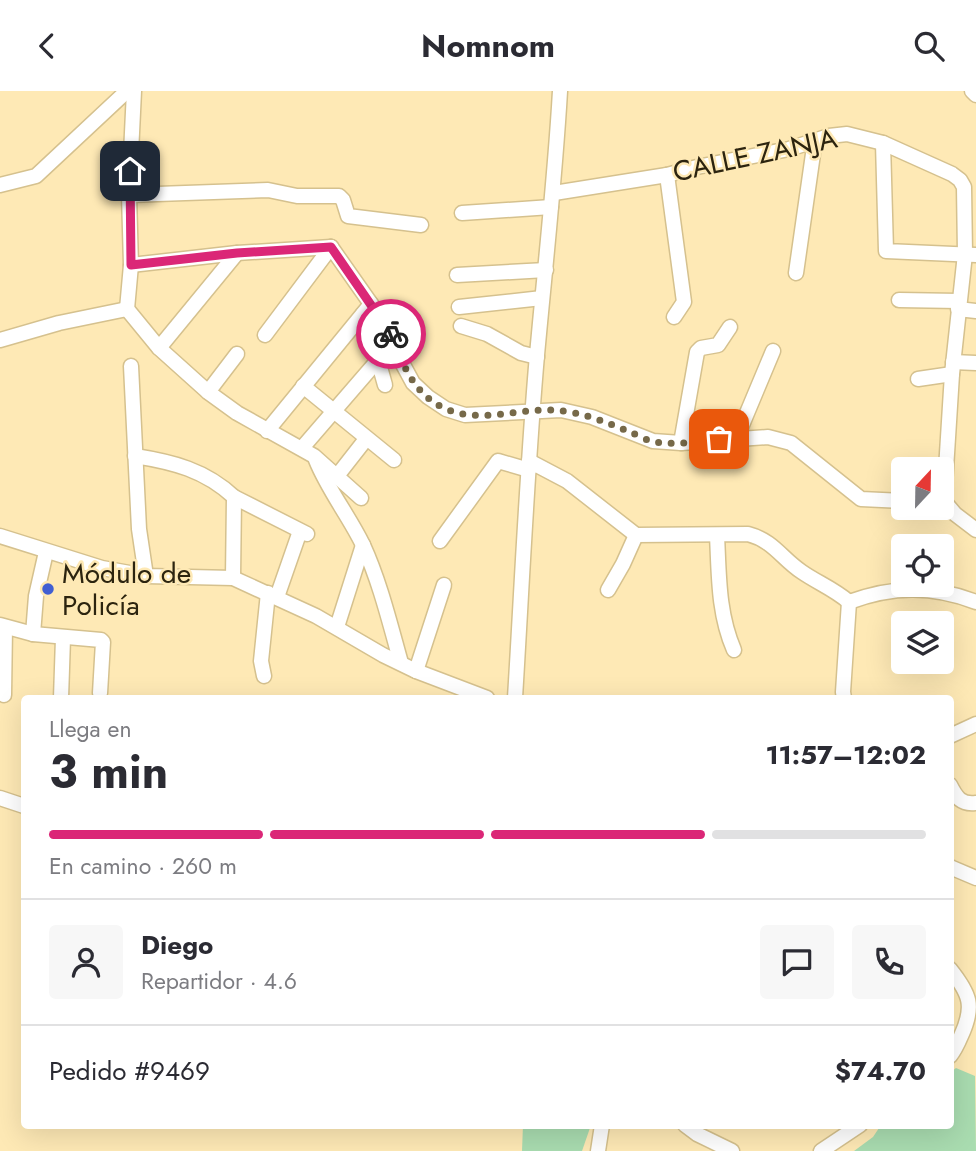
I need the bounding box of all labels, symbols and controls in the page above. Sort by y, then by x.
text: Nomnom [421,23,555,69]
icon: back [28,27,66,65]
icon: search [910,27,948,65]
street label: CALLE ZANJA [669,117,841,192]
pin [100,141,160,201]
icon: home [111,152,149,190]
courier [356,299,426,369]
icon: bike [372,315,410,353]
pin [689,409,749,469]
icon: bag [700,420,738,458]
north arrow [891,457,954,520]
map controls [891,457,954,674]
button: locate [891,534,954,597]
place label: Módulo de Policía [62,553,191,626]
marker: Módulo de Policía [40,581,56,597]
button: layers [891,611,954,674]
text: Llega en [49,712,131,746]
text: 11:57–12:02 [765,736,926,774]
text: 3 min [49,739,168,805]
text: En camino · 260 m [49,849,237,883]
button: person [49,925,123,999]
button: chat [760,925,834,999]
button: phone [852,925,926,999]
text: Diego [141,926,213,964]
text: Repartidor · 4.6 [141,964,297,998]
text: Pedido #9469 [49,1052,210,1090]
text: $74.70 [835,1052,926,1090]

